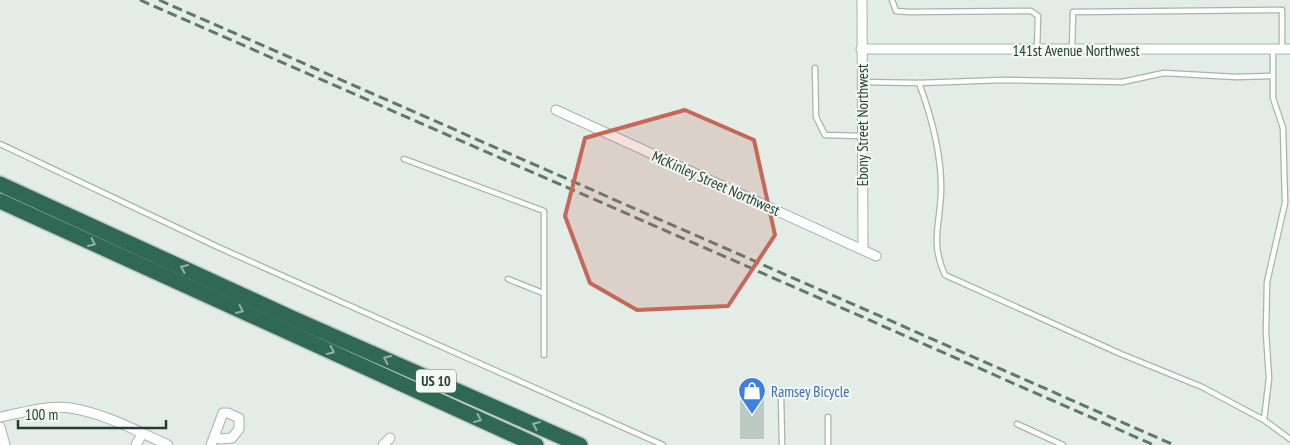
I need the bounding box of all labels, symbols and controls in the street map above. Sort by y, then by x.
street label: 141st Avenue Northwest [1012,41,1140,60]
street label: Ebony Street Northwest [853,64,872,186]
street label: McKinley Street Northwest [649,146,783,220]
one-way arrow [87,236,96,247]
one-way arrow [180,264,189,275]
one-way arrow [235,304,244,314]
one-way arrow [326,345,335,356]
one-way arrow [383,355,392,366]
road number: US 10 [416,370,456,392]
shop icon: Ramsey Bicycle [737,376,767,415]
place label: Ramsey Bicycle [771,382,850,401]
scale bar [18,398,165,430]
text: 100 m [25,405,58,424]
one-way arrow [473,413,482,424]
one-way arrow [532,421,541,431]

